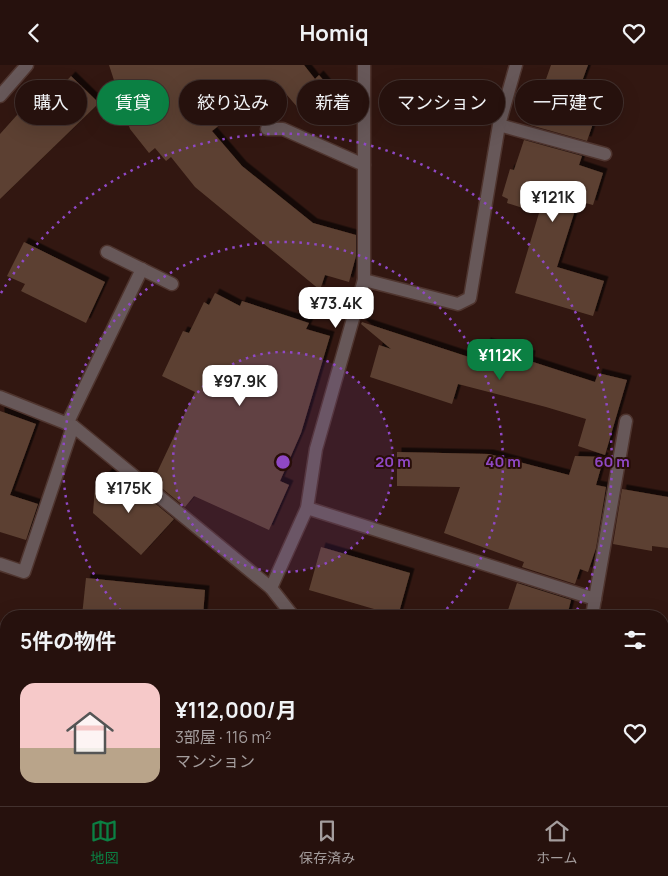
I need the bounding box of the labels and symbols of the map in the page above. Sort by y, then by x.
pin: ¥121K [518,181,588,223]
pin: ¥73.4K [295,287,377,329]
pin: ¥112K [465,339,535,381]
pin: ¥97.9K [199,365,281,407]
text: 20 m [375,451,411,472]
text: 40 m [485,451,521,472]
text: 60 m [594,451,630,472]
centre of rings [274,453,292,471]
pin: ¥175K [94,471,164,514]

